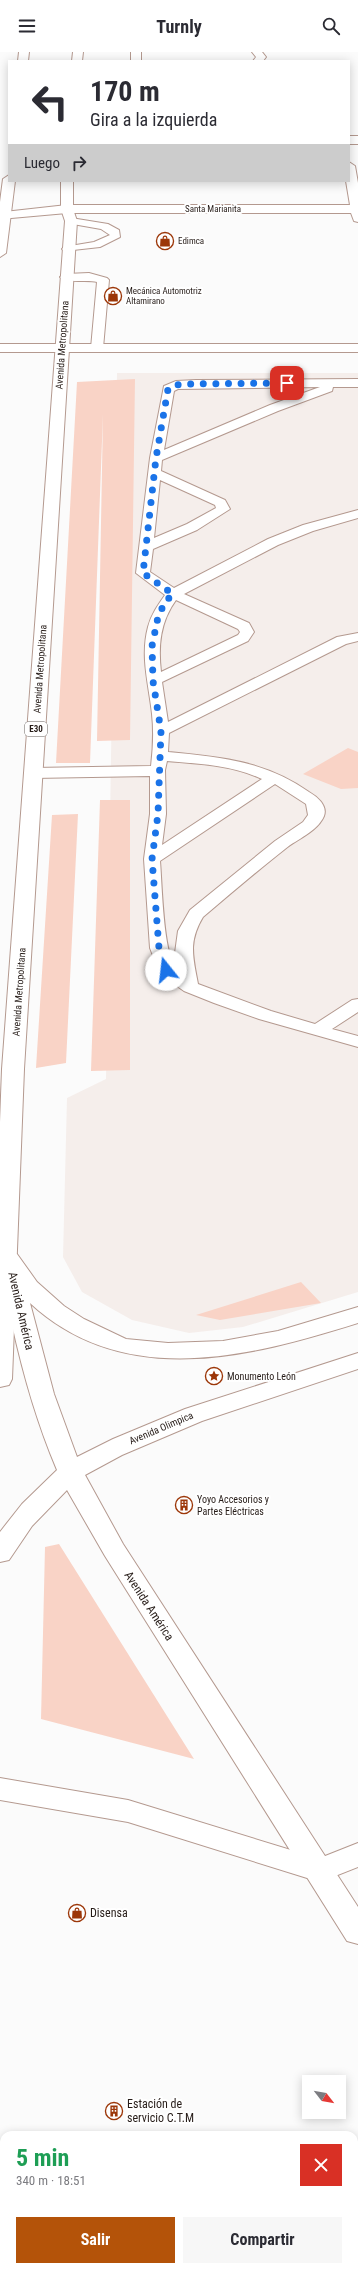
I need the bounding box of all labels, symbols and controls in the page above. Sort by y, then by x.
icon: menu [16,15,38,37]
icon: search [320,15,342,37]
text: Turnly [156,16,202,37]
text: 170 m [90,75,160,108]
icon: left [24,76,76,128]
text: Gira a la izquierda [90,109,217,130]
icon: right [68,152,90,174]
text: Luego [24,154,60,172]
street label: Santa Marianita [185,204,241,214]
shop icon: Edimca [155,231,175,251]
place label: Edimca [178,236,204,246]
shop icon: Mecánica Automotriz Altamirano [103,286,123,306]
place label: Mecánica Automotriz Altamirano [126,286,202,306]
street label: Avenida Metropolitana [53,300,71,390]
pin [270,366,304,400]
icon: arrive [276,372,298,394]
street label: Avenida Metropolitana [31,624,49,714]
road number: E30 [25,722,47,736]
street label: Avenida Metropolitana [10,947,28,1037]
position arrow [145,949,187,991]
street label: Avenida América [5,1271,37,1352]
place icon: Monumento León [204,1366,224,1386]
place label: Monumento León [227,1371,296,1382]
street label: Avenida Olimpica [127,1409,195,1446]
place label: Yoyo Accesorios y Partes Eléctricas [197,1494,269,1517]
building icon: Yoyo Accesorios y Partes Eléctricas [174,1495,194,1515]
street label: Avenida América [121,1569,177,1643]
shop icon: Disensa [67,1903,87,1923]
place label: Disensa [90,1906,128,1920]
north arrow [302,2075,346,2119]
map controls [302,2075,346,2119]
place label: Estación de servicio C.T.M [127,2097,194,2125]
building icon: Estación de servicio C.T.M [104,2101,124,2121]
text: 5 min [16,2144,69,2172]
button: close [300,2144,342,2186]
text: 340 m · 18:51 [16,2173,86,2188]
button: Salir [16,2217,175,2263]
button: Compartir [183,2217,342,2263]

